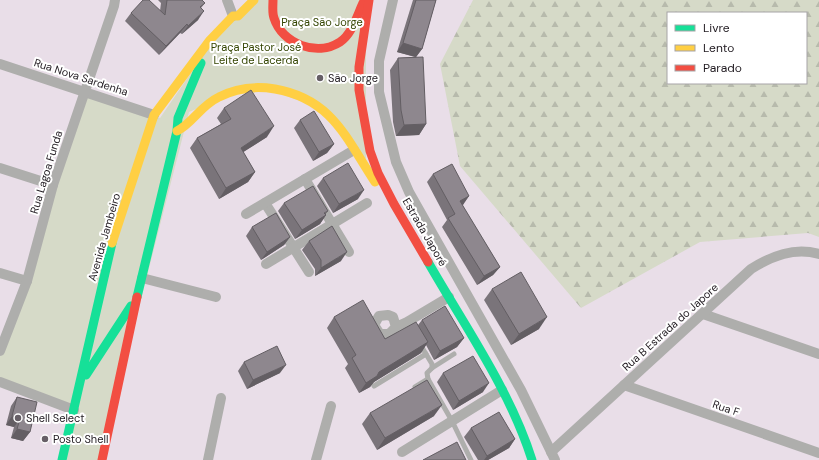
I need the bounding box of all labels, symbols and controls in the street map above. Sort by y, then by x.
legend [667,12,807,84]
park label: Praça São Jorge [281,15,363,29]
text: Livre [703,20,730,36]
park label: Praça Pastor José Leite de Lacerda [211,40,301,67]
text: Lento [703,40,734,56]
street label: Rua Nova Sardenha [32,55,130,99]
text: Parado [703,60,742,76]
place label: São Jorge [328,71,378,85]
marker: São Jorge [315,73,325,83]
street label: Rua Lagoa Funda [27,129,65,215]
street label: Avenida Jambeiro [85,191,123,283]
street label: Estrada Japoré [400,195,450,269]
street label: Rua B Estrada do Japore [619,280,721,374]
street label: Rua F [711,397,741,419]
place label: Shell Select [26,411,85,425]
marker: Shell Select [13,413,23,423]
place label: Posto Shell [53,432,108,446]
marker: Posto Shell [40,434,50,444]

